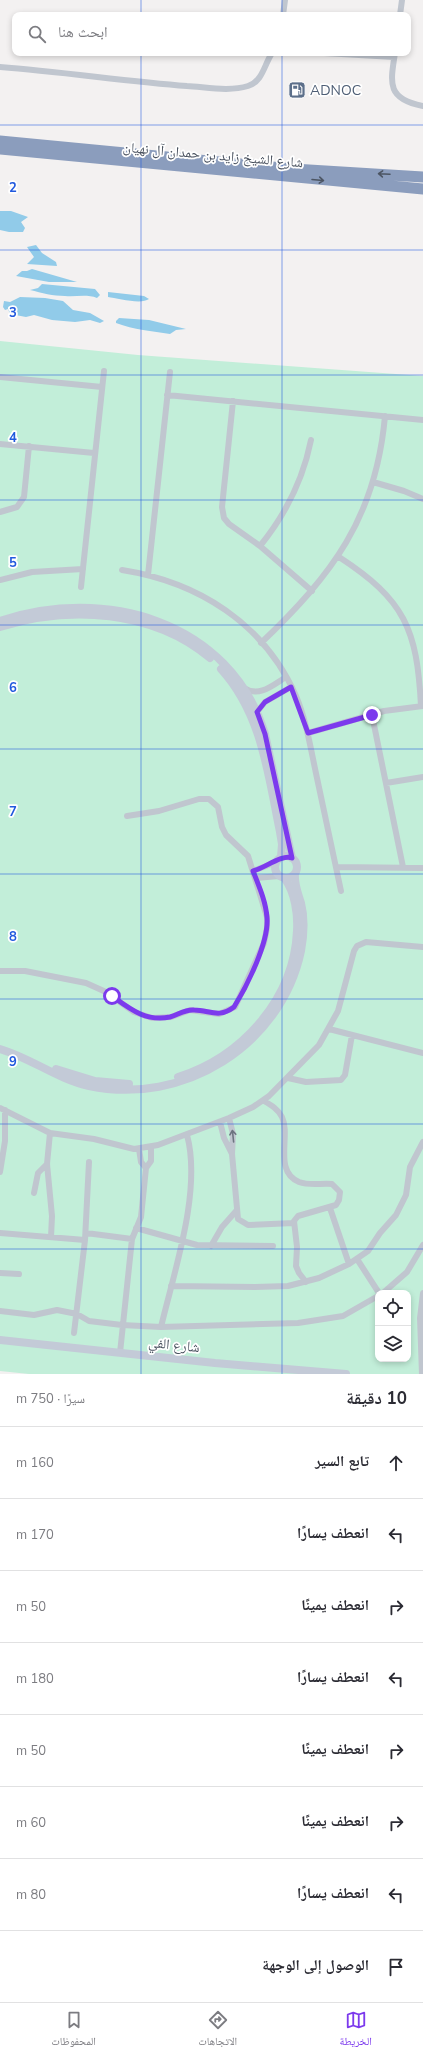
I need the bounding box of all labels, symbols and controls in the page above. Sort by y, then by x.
search box [12,12,411,56]
text: ابحث هنا [58,22,108,42]
icon: search [26,23,48,45]
fuel station icon: ADNOC [287,80,307,100]
place label: ADNOC [310,81,361,100]
street label: شارع الشيخ زايد بن حمدان آل نهيان [122,138,304,172]
one-way arrow [378,171,391,178]
one-way arrow [311,176,324,183]
text: 2 [9,179,17,197]
text: 3 [9,304,17,322]
text: 4 [9,429,17,447]
text: 5 [9,554,17,572]
text: 6 [9,679,17,697]
route end [363,706,381,724]
text: 7 [9,803,17,821]
text: 8 [9,928,17,946]
route start [103,987,121,1005]
text: 9 [9,1053,17,1071]
one-way arrow [229,1130,237,1143]
map controls [375,1290,411,1362]
button: locate [375,1290,411,1326]
button: layers [375,1326,411,1362]
street label: شارع الفي [147,1333,201,1359]
text: 10 دقيقة [346,1387,407,1410]
text: سيرًا · 750 m [16,1390,85,1408]
text: تابع السير [315,1451,369,1471]
icon: ahead [385,1452,407,1474]
text: 160 m [16,1454,54,1472]
text: انعطف يسارًا [297,1523,369,1543]
icon: left [385,1524,407,1546]
text: 170 m [16,1526,54,1544]
text: انعطف يمينًا [301,1595,369,1615]
icon: right [385,1596,407,1618]
text: 50 m [16,1598,46,1616]
text: انعطف يسارًا [297,1667,369,1687]
icon: left [385,1668,407,1690]
text: 180 m [16,1670,54,1688]
text: انعطف يمينًا [301,1739,369,1759]
icon: right [385,1740,407,1762]
text: 50 m [16,1742,46,1760]
text: انعطف يمينًا [301,1811,369,1831]
icon: right [385,1812,407,1834]
text: 60 m [16,1814,46,1832]
text: انعطف يسارًا [297,1883,369,1903]
icon: left [385,1884,407,1906]
text: 80 m [16,1886,46,1904]
text: الوصول إلى الوجهة [262,1955,369,1975]
icon: arrive [385,1956,407,1978]
tab: المحفوظات [51,2009,96,2052]
tab: الاتجاهات [198,2009,237,2052]
tab: الخريطة [339,2009,372,2052]

